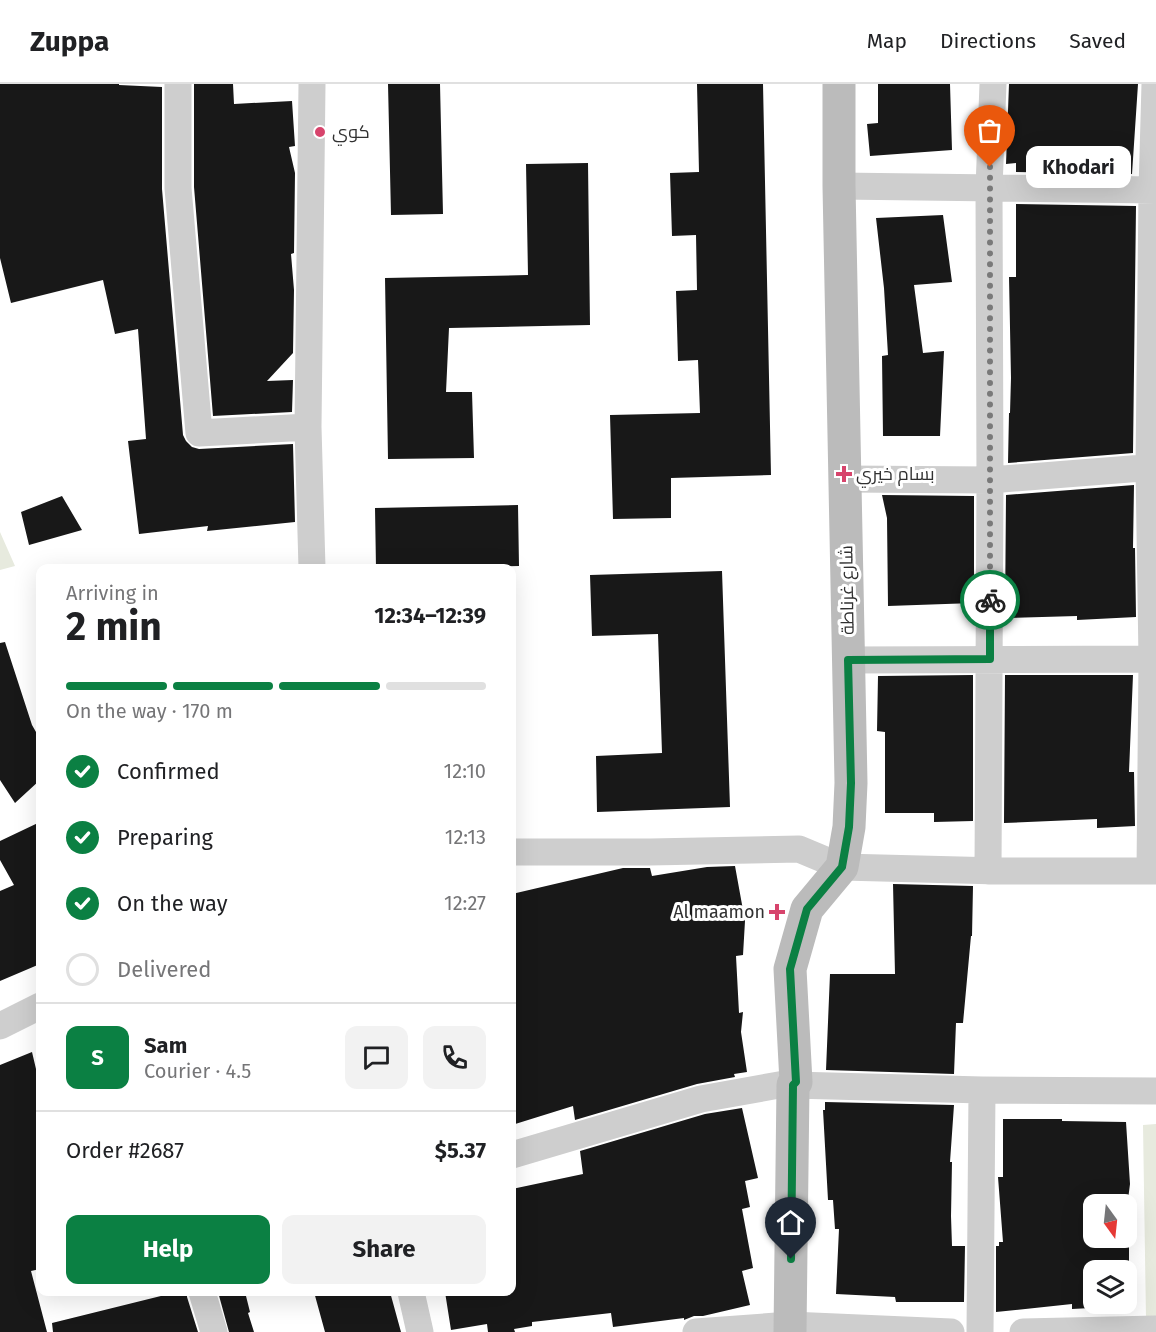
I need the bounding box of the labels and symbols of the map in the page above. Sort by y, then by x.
pin [964,105,1015,167]
place label: كوي [332,121,370,146]
marker: كوي [313,125,327,139]
callout: Khodari [1026,146,1131,188]
place label: بسام خيري [856,463,934,488]
marker: بسام خيري [837,467,851,481]
street label: شارع غرناطة [835,545,860,635]
courier [960,570,1020,630]
place label: Al maamon [673,901,765,923]
marker: Al maamon [770,905,784,919]
north arrow [1083,1194,1137,1248]
pin [765,1197,816,1259]

